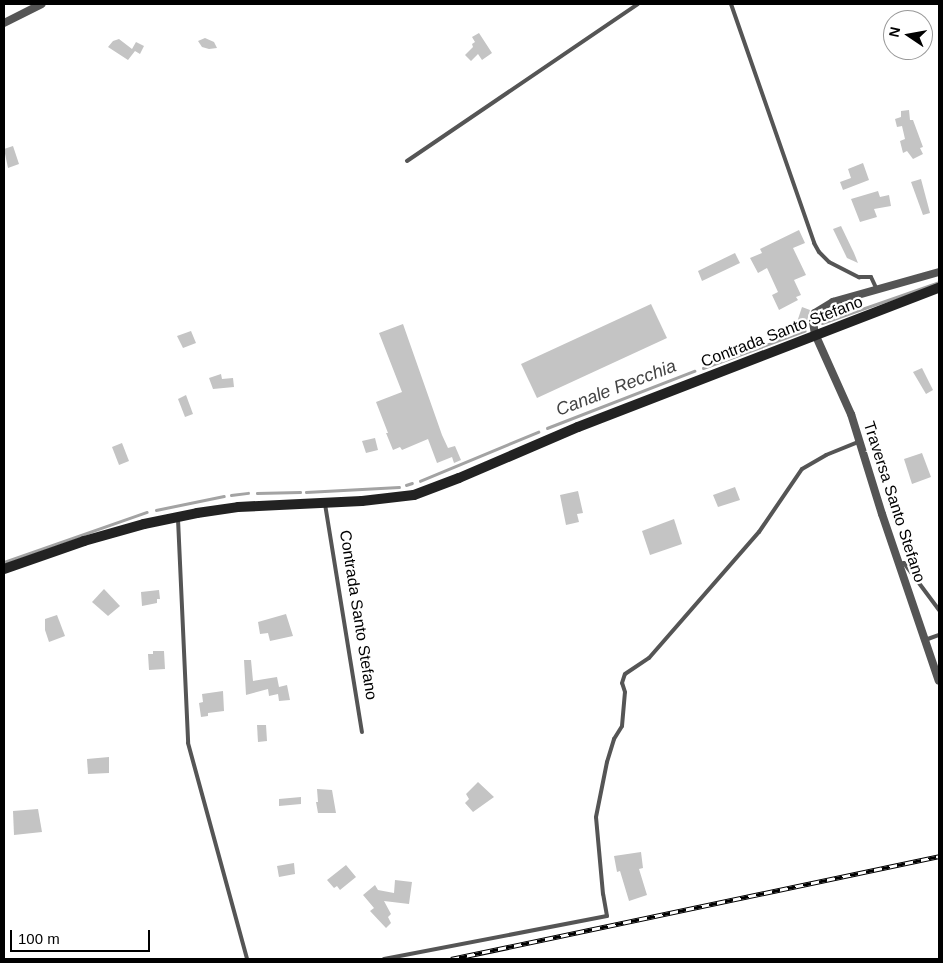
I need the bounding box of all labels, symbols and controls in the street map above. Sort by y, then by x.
north arrow [883,10,933,60]
text: N [885,25,903,39]
street label: Contrada Santo Stefano [698,292,866,372]
water label: Canale Recchia [553,355,679,421]
street label: Traversa Santo Stefano [859,419,929,585]
street label: Contrada Santo Stefano [335,529,381,701]
scale bar [12,920,152,952]
text: 100 m [18,930,60,947]

